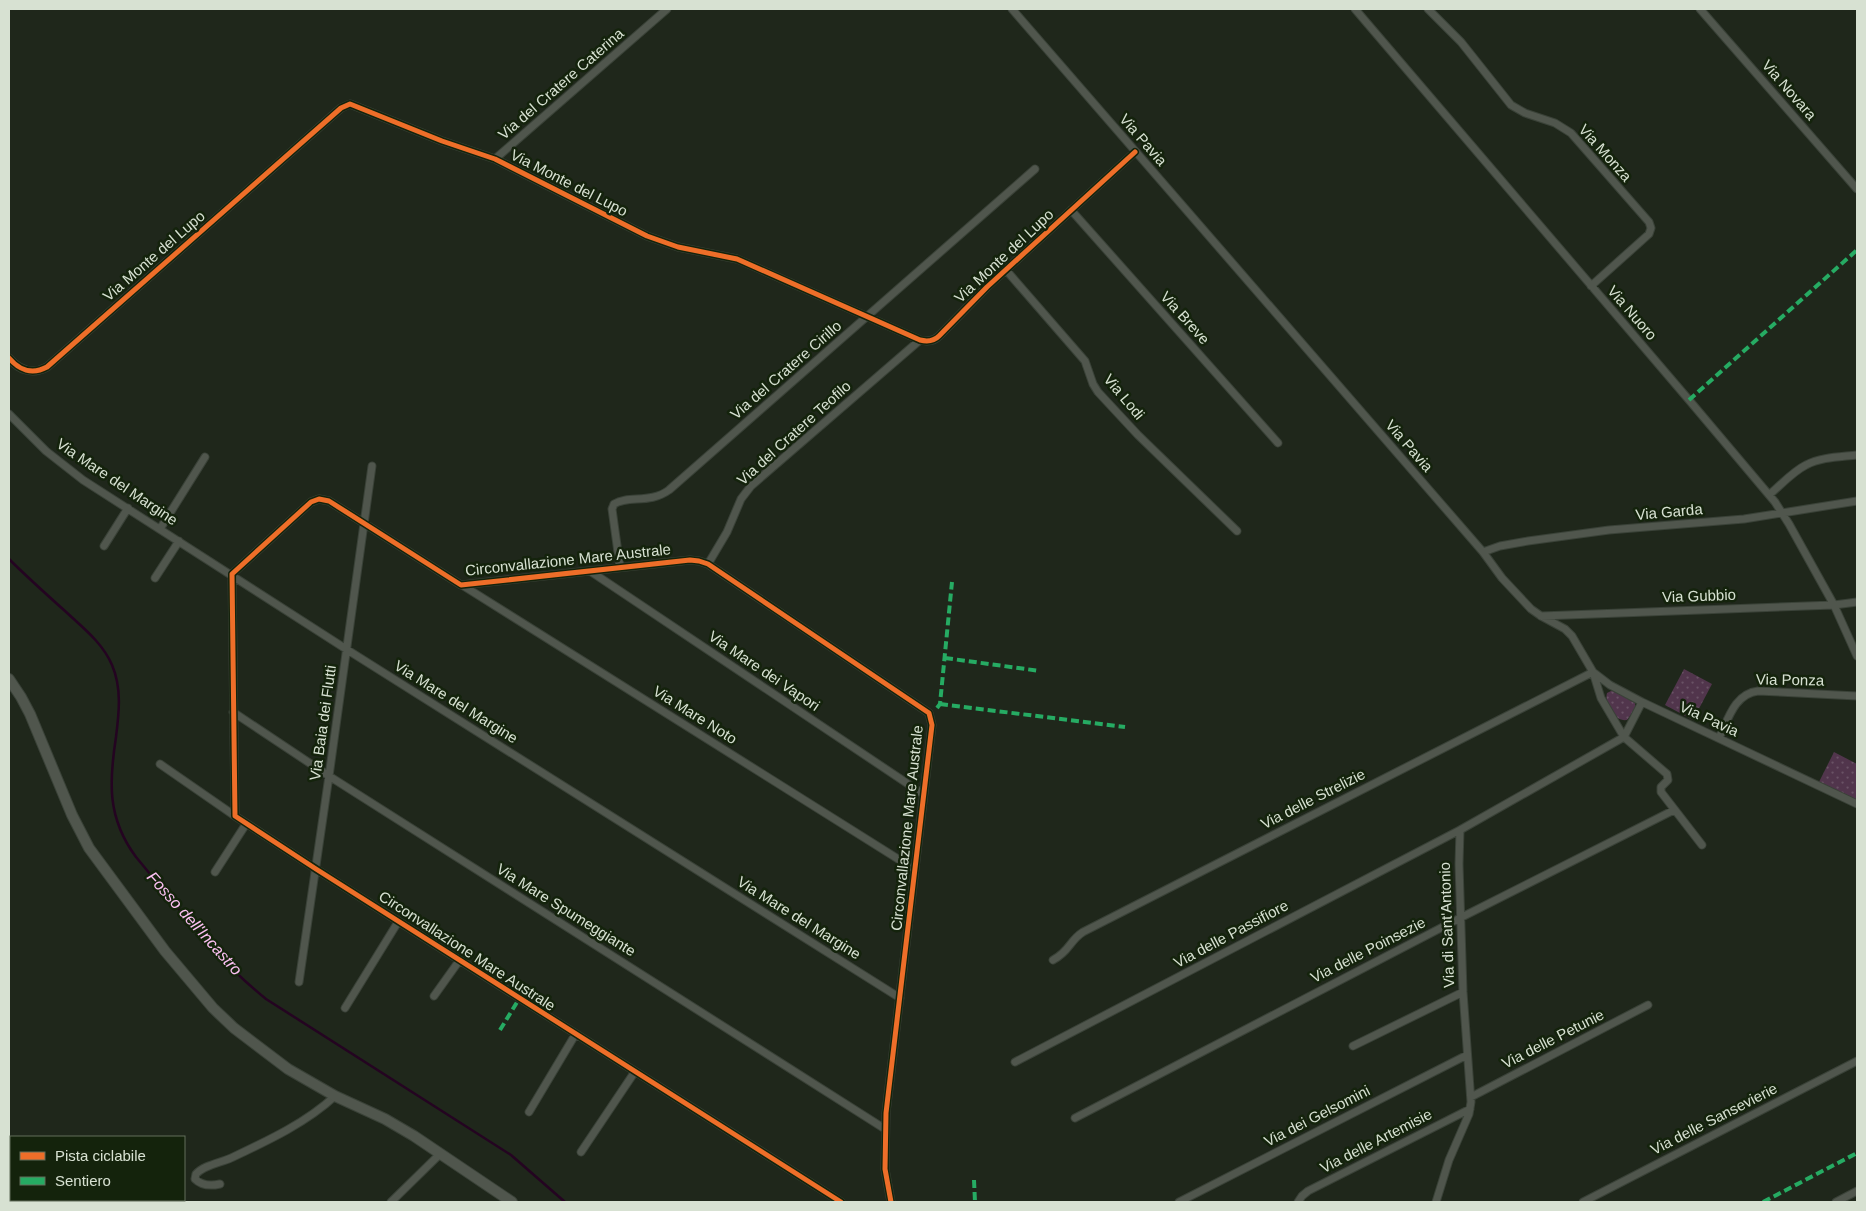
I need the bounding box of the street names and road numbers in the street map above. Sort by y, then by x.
street label: Via del Cratere Caterina [494,24,627,143]
street label: Via Novara [1759,56,1820,124]
street label: Via Pavia [1116,110,1171,170]
street label: Via Monza [1575,121,1636,185]
street label: Via Monte del Lupo [508,146,631,219]
street label: Via Monte del Lupo [951,205,1057,306]
street label: Via Monte del Lupo [99,207,208,304]
street label: Via Nuoro [1604,282,1661,343]
street label: Via Breve [1157,288,1213,347]
street label: Via del Cratere Cirillo [727,317,845,422]
street label: Via Lodi [1101,371,1148,423]
street label: Via del Cratere Teofilo [733,377,854,488]
street label: Via Pavia [1382,416,1437,476]
street label: Via Mare del Margine [54,435,181,528]
street label: Via Garda [1635,500,1704,523]
street label: Circonvallazione Mare Australe [464,540,672,579]
street label: Via Gubbio [1662,586,1736,605]
street label: Via Mare dei Vapori [705,627,823,714]
street label: Via Mare del Margine [391,657,521,746]
street label: Via Baia dei Flutti [306,664,339,782]
street label: Via Ponza [1756,670,1825,689]
street label: Via Mare Noto [650,682,740,747]
street label: Via Pavia [1677,698,1742,740]
street label: Circonvallazione Mare Australe [887,724,926,932]
street label: Via delle Strelizie [1258,765,1368,832]
street label: Via Mare Spumeggiante [494,860,639,959]
street label: Via di Sant'Antonio [1436,862,1457,988]
street label: Via Mare del Margine [734,873,864,962]
street label: Circonvallazione Mare Australe [376,887,559,1014]
street label: Via delle Passifiore [1171,896,1291,971]
street label: Via delle Poinsezie [1308,913,1428,986]
street label: Via delle Petunie [1499,1005,1607,1072]
street label: Via delle Sansevierie [1648,1079,1780,1158]
street label: Via dei Gelsomini [1261,1082,1373,1150]
street label: Via delle Artemisie [1317,1105,1434,1176]

